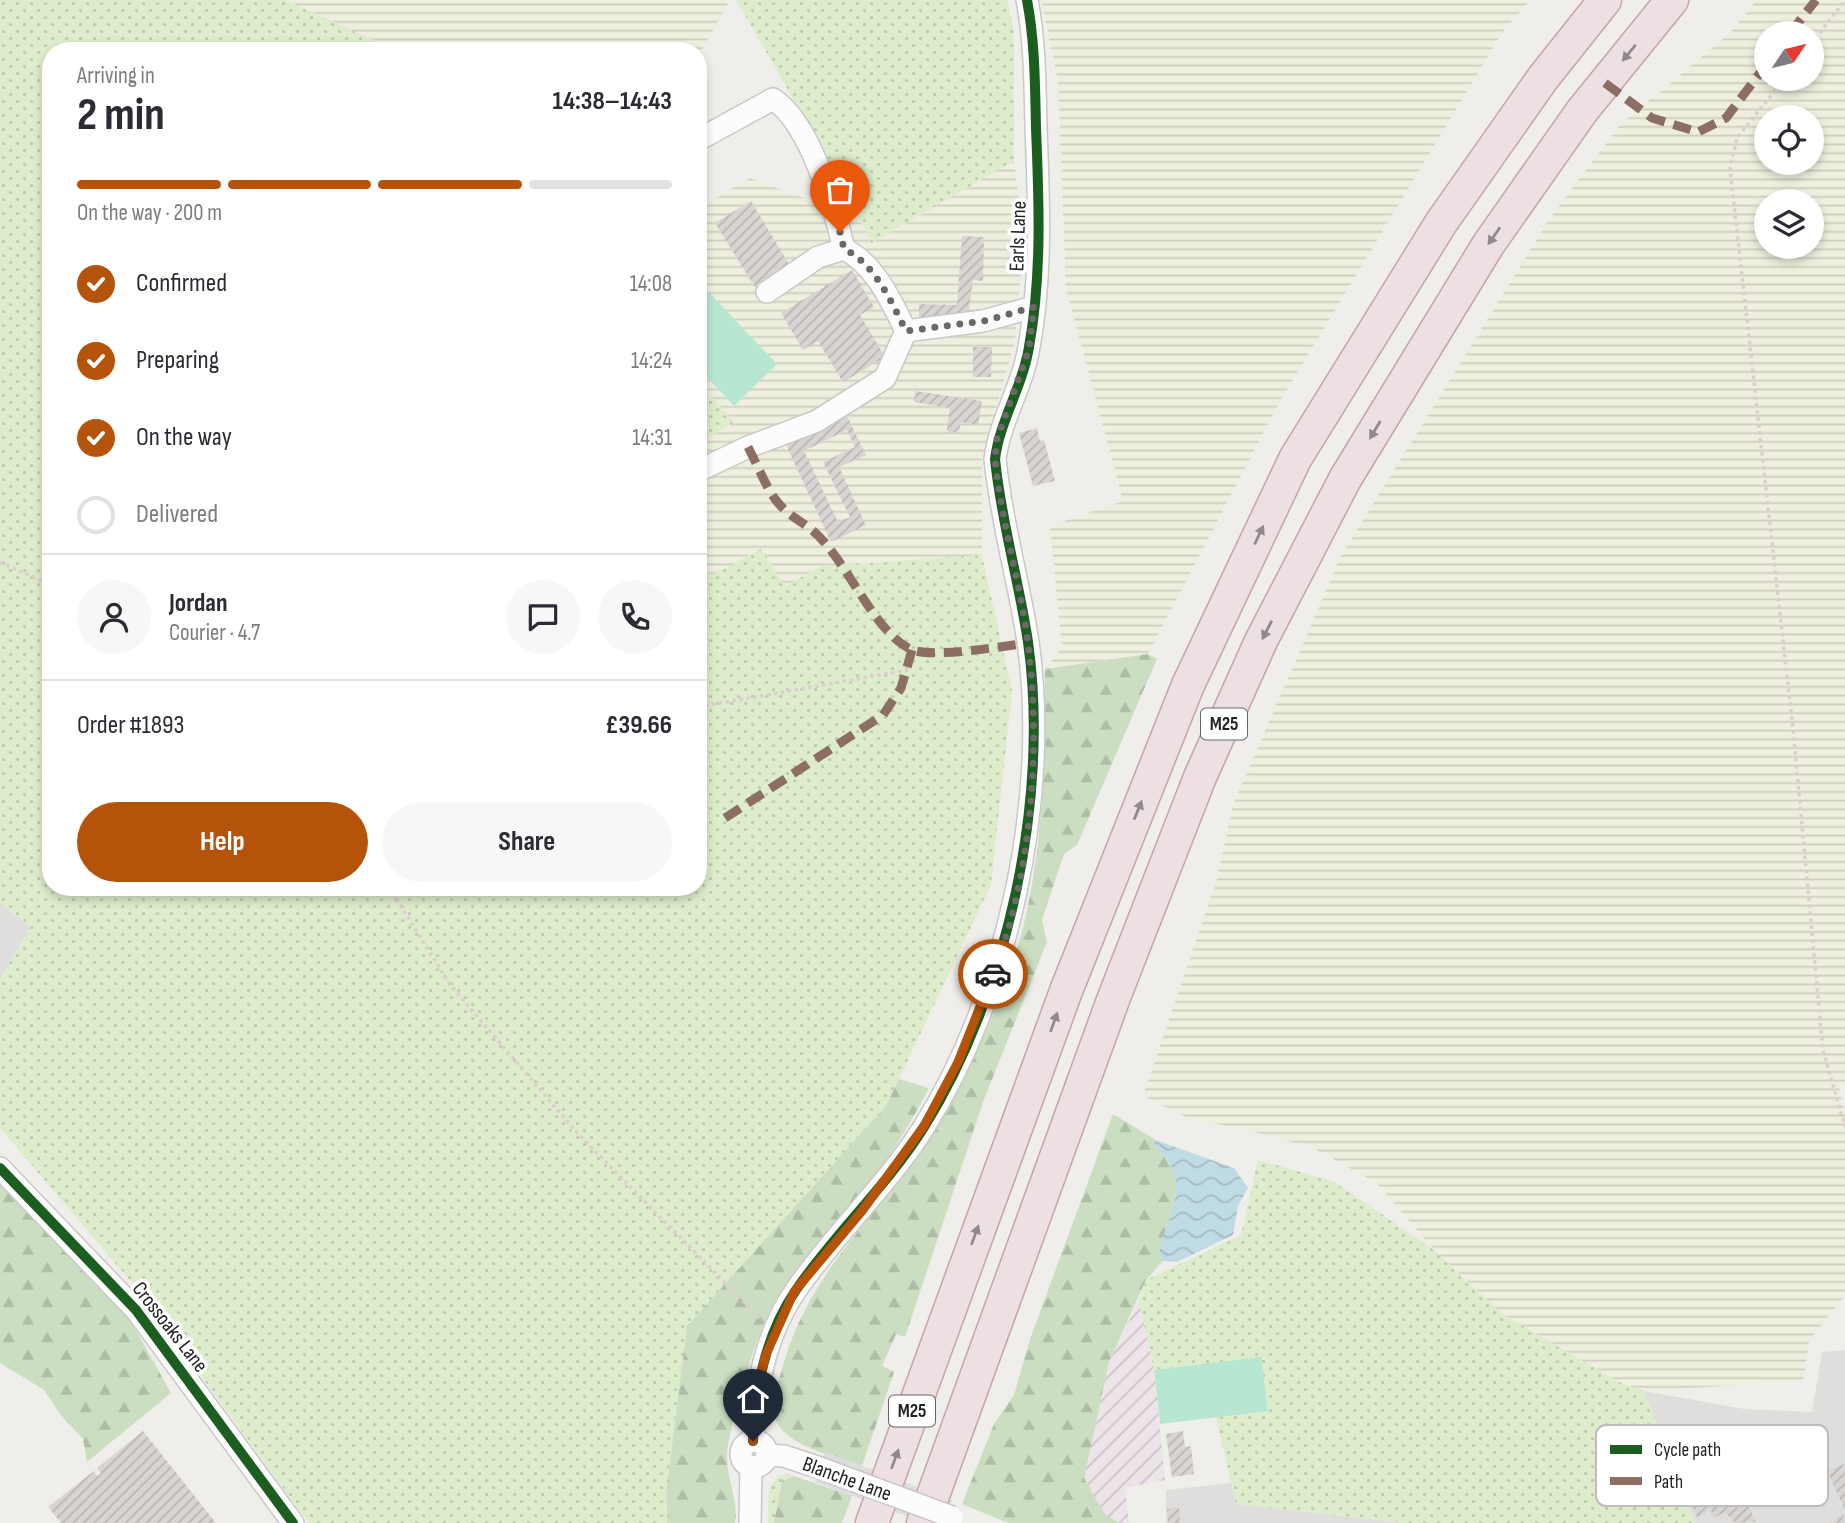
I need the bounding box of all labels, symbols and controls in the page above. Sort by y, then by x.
north arrow [1754,21,1824,91]
map controls [1754,21,1824,259]
one-way arrow [1622,45,1637,62]
text: Arriving in [77,62,155,90]
text: 14:38–14:43 [553,86,672,117]
text: 2 min [77,88,165,143]
button: locate [1754,105,1824,175]
pin [810,160,870,232]
icon: bag [821,171,859,209]
button: layers [1754,189,1824,259]
text: On the way · 200 m [77,199,222,227]
street label: Earls Lane [1004,200,1032,272]
one-way arrow [1487,227,1501,245]
icon: check [77,265,115,303]
text: Confirmed [136,268,227,299]
text: 14:08 [630,270,672,298]
icon: check [77,342,115,380]
text: Preparing [136,345,219,376]
text: 14:24 [631,347,672,375]
icon: check [77,419,115,457]
one-way arrow [1369,420,1382,440]
text: On the way [136,422,232,453]
text: 14:31 [632,424,672,452]
text: Delivered [136,499,218,530]
one-way arrow [1253,525,1265,545]
button: person [77,580,151,654]
button: chat [506,580,580,654]
button: phone [598,580,672,654]
text: Jordan [169,588,227,619]
text: Courier · 4.7 [169,619,260,647]
one-way arrow [1261,620,1272,640]
road number: M25 [1201,708,1247,740]
text: Order #1893 [77,710,184,741]
text: £39.66 [605,710,672,741]
one-way arrow [1132,800,1143,821]
button: Help [77,802,368,882]
button: Share [382,802,672,882]
courier [958,939,1028,1009]
icon: car [974,955,1012,993]
one-way arrow [1049,1012,1060,1033]
one-way arrow [970,1225,981,1246]
street label: Crossoaks Lane [127,1277,213,1377]
pin [723,1369,783,1441]
icon: home [734,1380,772,1418]
road number: M25 [889,1396,935,1427]
legend [1596,1425,1828,1506]
text: Cycle path [1654,1439,1721,1462]
one-way arrow [890,1448,901,1469]
street label: Blanche Lane [799,1451,895,1507]
text: Path [1654,1471,1683,1494]

